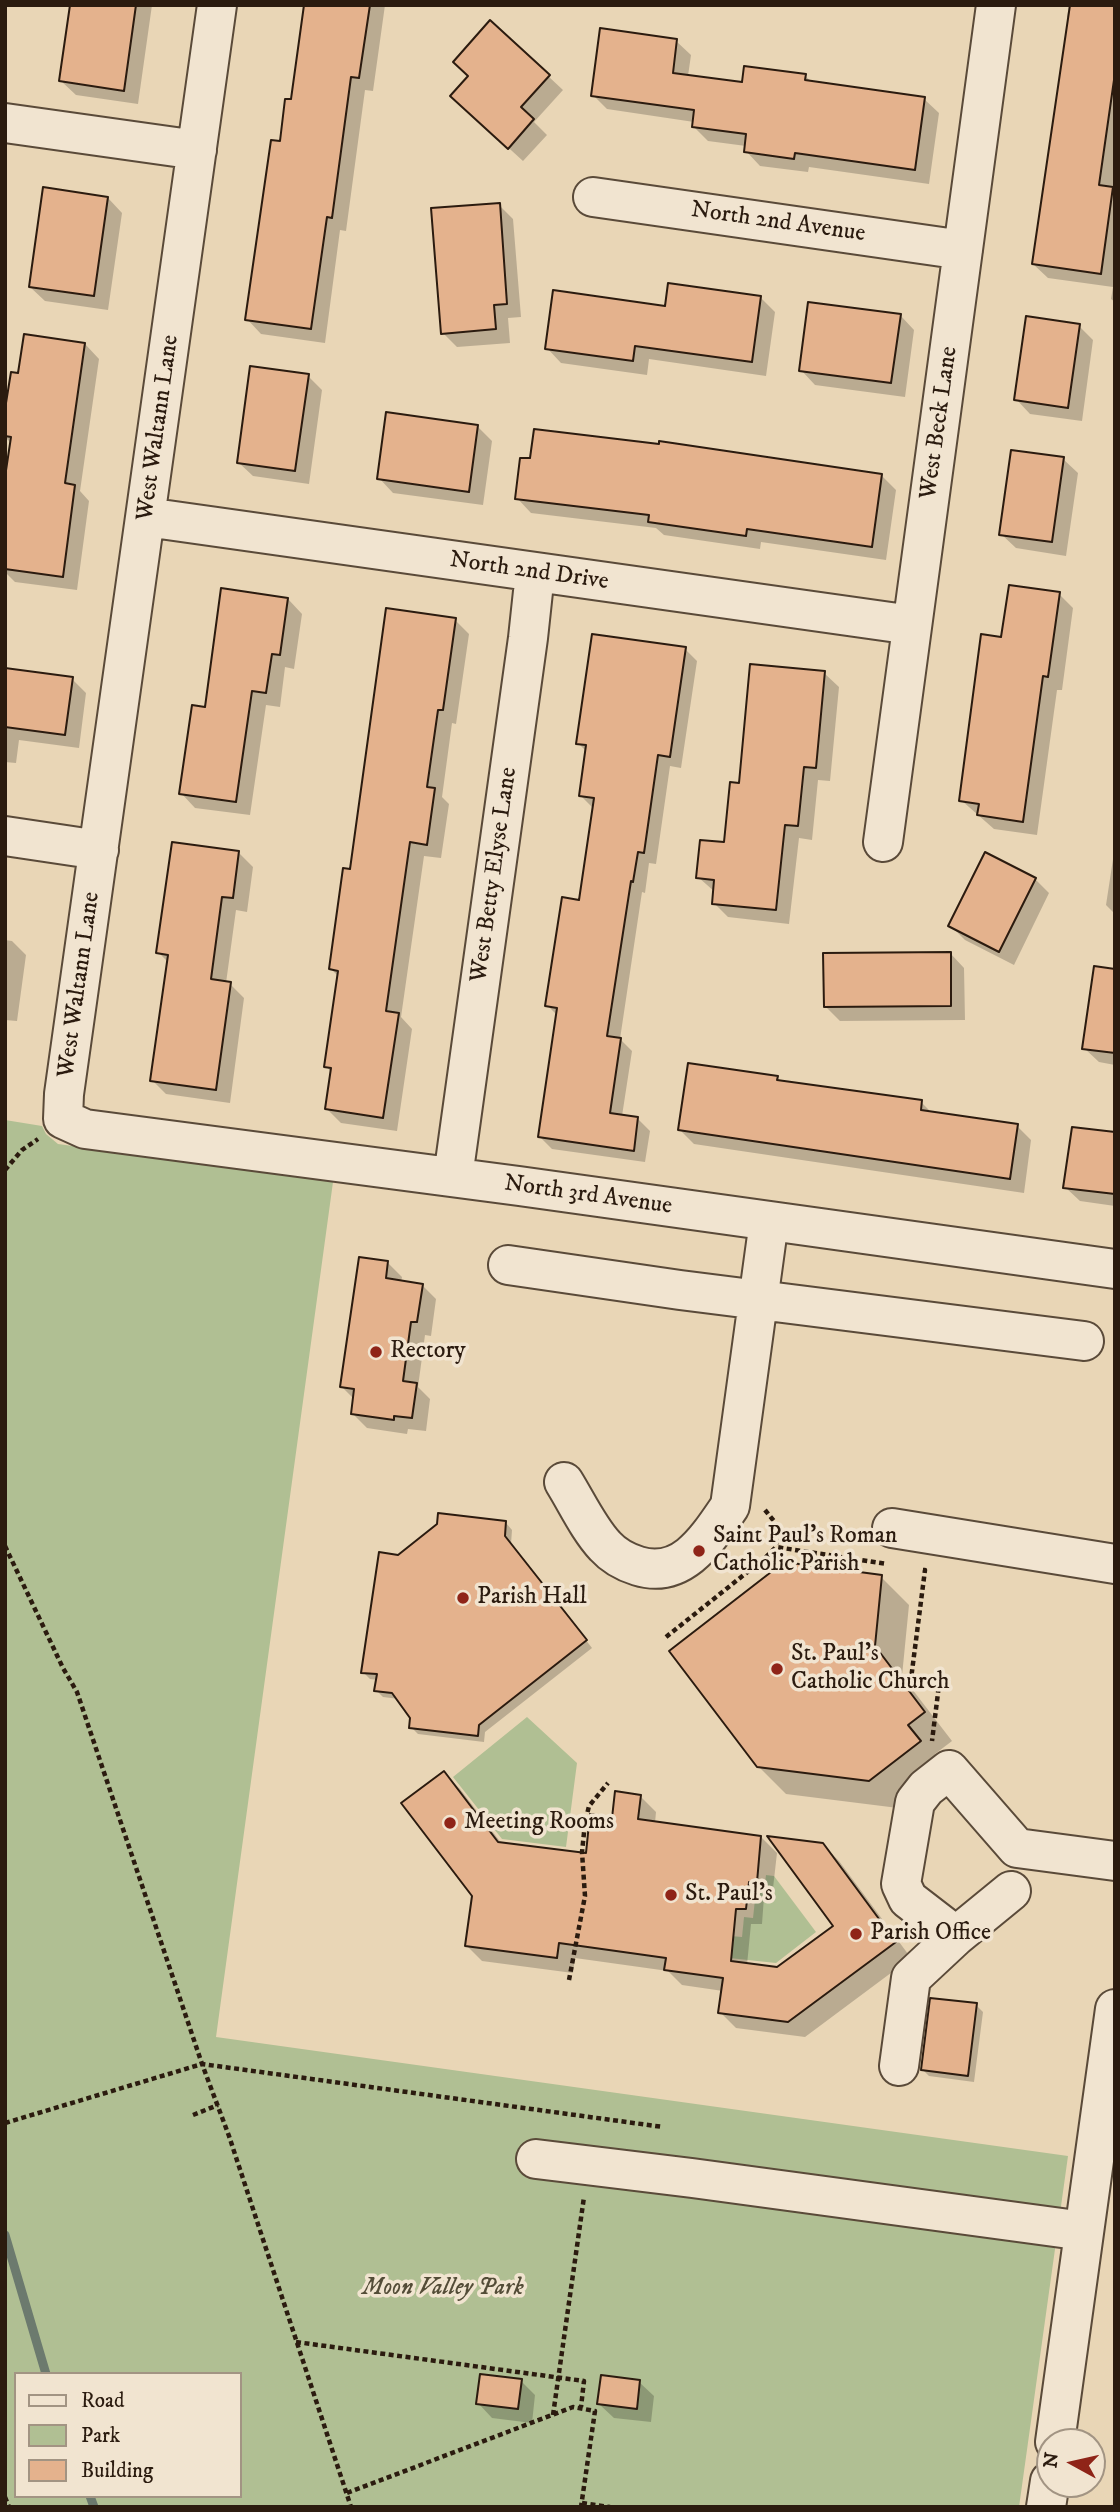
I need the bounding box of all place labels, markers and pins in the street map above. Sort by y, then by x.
place label: Rectory [390,1338,466,1366]
marker: Rectory [368,1344,384,1360]
place label: Saint Paul's Roman Catholic Parish [713,1523,897,1579]
marker: Saint Paul's Roman Catholic Parish [691,1543,707,1559]
place label: Parish Hall [477,1584,587,1612]
marker: Parish Hall [455,1590,471,1606]
place label: St. Paul's Catholic Church [791,1641,950,1697]
marker: St. Paul's Catholic Church [769,1661,785,1677]
place label: Meeting Rooms [464,1809,614,1837]
marker: Meeting Rooms [442,1815,458,1831]
place label: St. Paul's [685,1881,773,1909]
marker: St. Paul's [663,1887,679,1903]
place label: Parish Office [870,1920,991,1948]
marker: Parish Office [848,1926,864,1942]

